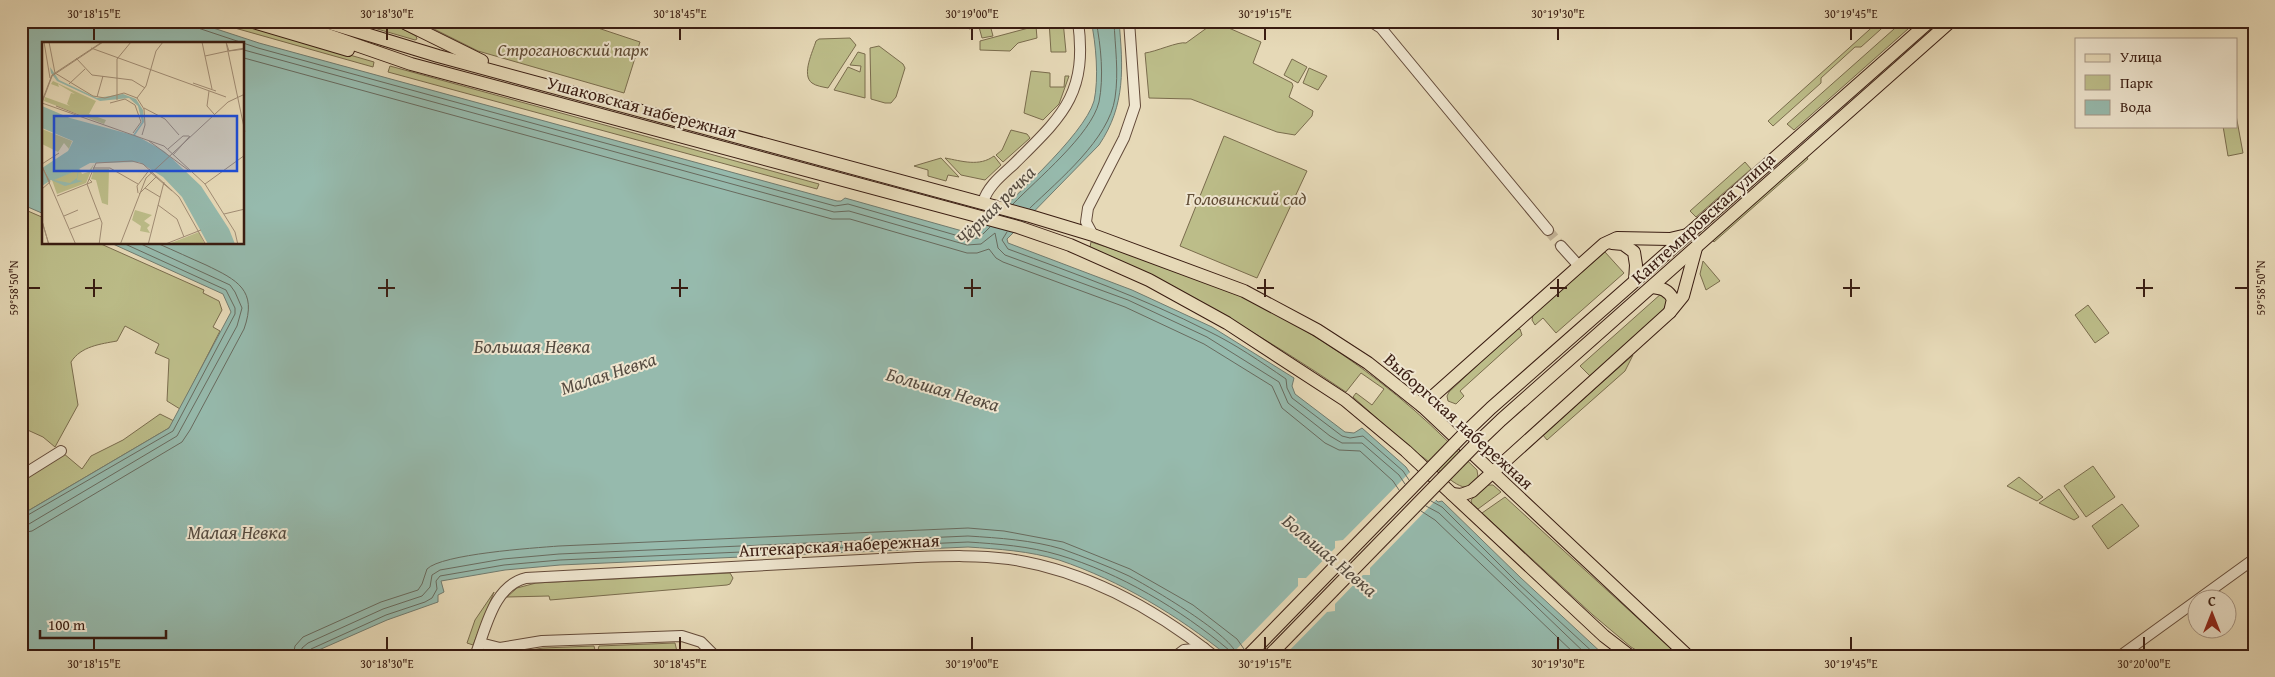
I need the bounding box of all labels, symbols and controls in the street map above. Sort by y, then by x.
text: 30°18'15"E [67,5,121,22]
text: 30°18'30"E [360,5,414,22]
text: 30°18'45"E [653,5,707,22]
text: 30°19'00"E [945,5,999,22]
text: 30°19'15"E [1238,5,1292,22]
text: 30°19'30"E [1531,5,1585,22]
text: 30°19'45"E [1824,5,1878,22]
park label: Строгановский парк [497,36,649,63]
legend [2075,38,2238,128]
inset map [42,42,245,245]
text: Улица [2120,46,2163,67]
street label: Ушаковская набережная [544,69,740,145]
text: Парк [2120,72,2153,93]
text: Вода [2120,96,2152,117]
street label: Кантемировская улица [1625,145,1781,290]
water label: Чёрная речка [949,159,1041,251]
park label: Головинский сад [1185,185,1306,212]
text: 59°58'50"N [5,260,22,316]
text: 59°58'50"N [2252,260,2269,316]
water label: Большая Невка [474,332,590,360]
water label: Малая Невка [556,344,660,402]
street label: Выборгская набережная [1378,346,1540,496]
water label: Большая Невка [883,359,1003,419]
water label: Большая Невка [1276,507,1384,603]
water label: Малая Невка [187,518,287,546]
street label: Аптекарская набережная [738,526,940,564]
north arrow [2188,590,2238,640]
text: С [2208,591,2216,611]
scale bar [40,607,166,639]
text: 100 m [48,614,86,635]
text: 30°18'15"E [67,655,121,672]
text: 30°18'30"E [360,655,414,672]
text: 30°18'45"E [653,655,707,672]
text: 30°19'00"E [945,655,999,672]
text: 30°19'15"E [1238,655,1292,672]
text: 30°19'30"E [1531,655,1585,672]
text: 30°19'45"E [1824,655,1878,672]
text: 30°20'00"E [2117,655,2171,672]

